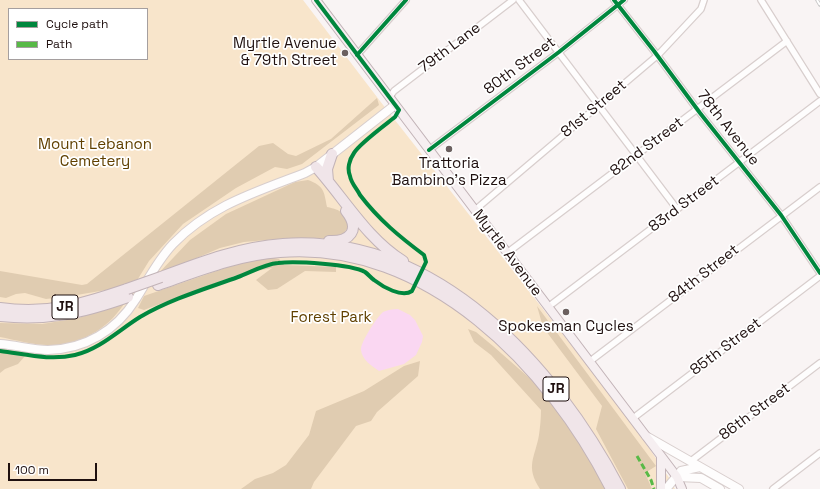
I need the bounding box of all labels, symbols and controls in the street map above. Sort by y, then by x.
legend [8,8,148,60]
text: Cycle path [46,16,108,32]
street label: 79th Lane [416,19,484,77]
street label: 80th Street [481,33,559,99]
place label: Myrtle Avenue & 79th Street [233,35,337,70]
text: Path [46,36,72,52]
marker: Myrtle Avenue & 79th Street [340,48,350,58]
street label: 81st Street [558,76,630,142]
street label: 78th Avenue [693,87,763,169]
street label: 82nd Street [607,114,687,180]
park label: Mount Lebanon Cemetery [38,136,152,171]
marker: Trattoria Bambino's Pizza [444,144,454,154]
place label: Trattoria Bambino's Pizza [391,155,507,190]
street label: 83rd Street [645,172,723,236]
street label: Myrtle Avenue [468,206,546,300]
street label: 84th Street [665,241,743,307]
road number: JR [52,295,78,319]
marker: Spokesman Cycles [561,307,571,317]
park label: Forest Park [290,309,372,327]
street label: 85th Street [687,314,765,380]
place label: Spokesman Cycles [498,318,634,336]
road number: JR [543,377,569,401]
street label: 86th Street [716,379,794,445]
scale bar [10,455,99,481]
text: 100 m [15,462,49,478]

